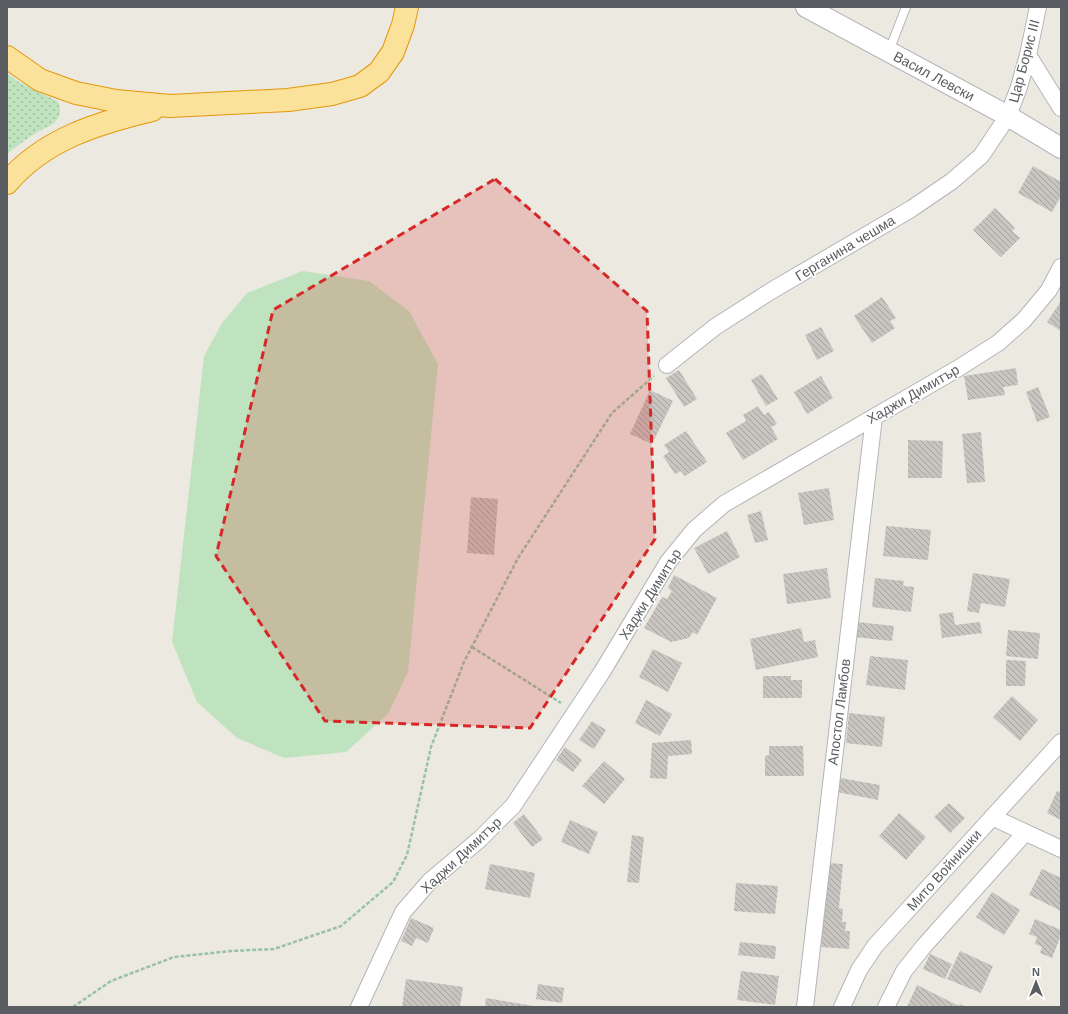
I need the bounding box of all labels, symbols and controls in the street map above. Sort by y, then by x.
street label: Цар Борис III [1005,18,1043,104]
street label: Васил Левски [891,48,977,104]
street label: Герганина чешма [792,212,898,284]
street label: Хаджи Димитър [864,361,962,427]
street label: Хаджи Димитър [616,545,684,642]
street label: Апостол Ламбов [825,658,853,766]
street label: Хаджи Димитър [417,814,505,896]
street label: Мито Войнишки [904,826,984,914]
north arrow [1016,962,1056,1002]
text: N [1032,966,1040,978]

